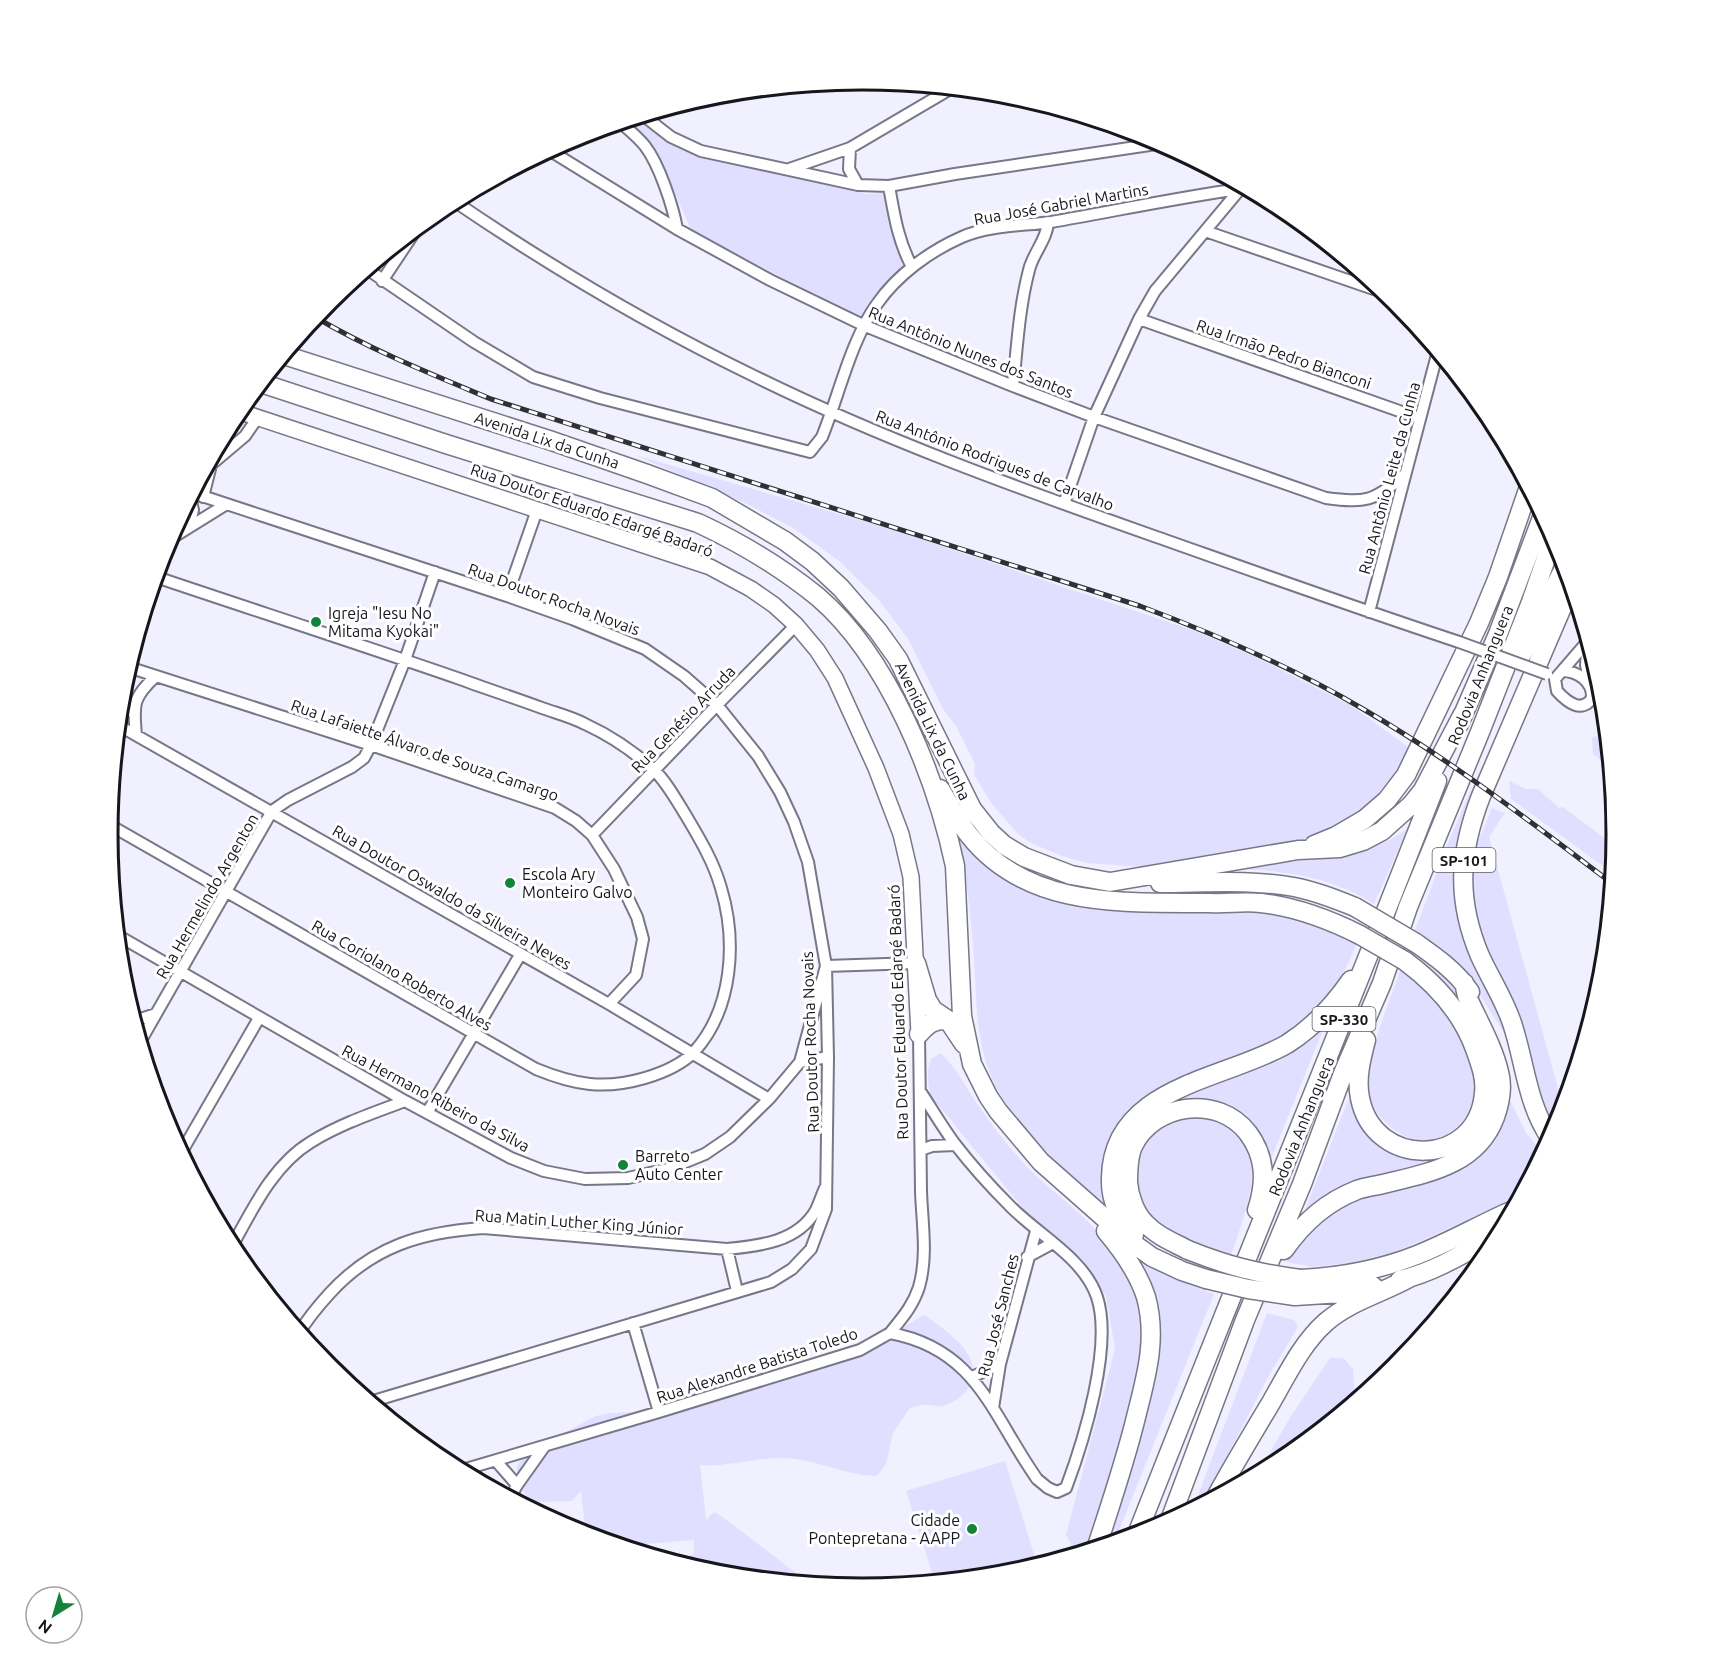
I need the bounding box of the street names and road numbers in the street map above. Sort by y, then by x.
street label: Rua José Gabriel Martins [972,180,1150,228]
street label: Rua Antônio Nunes dos Santos [866,303,1076,401]
street label: Rua Irmão Pedro Bianconi [1194,316,1374,392]
street label: Rua Antônio Leite da Cunha [1355,380,1423,576]
street label: Rua Antônio Rodrigues de Carvalho [873,406,1117,514]
street label: Avenida Lix da Cunha [472,408,622,472]
street label: Rua Doutor Eduardo Edargé Badaró [468,460,716,560]
street label: Rua Doutor Rocha Novais [466,560,642,639]
street label: Rodovia Anhanguera [1444,603,1516,747]
street label: Avenida Lix da Cunha [892,659,974,803]
street label: Rua Genésio Arruda [627,662,739,776]
street label: Rua Lafaiette Álvaro de Souza Camargo [289,694,562,804]
street label: Rua Hermelindo Argenton [152,810,262,982]
street label: Rua Doutor Oswaldo da Silveira Neves [329,821,575,973]
road number: SP-101 [1432,848,1496,872]
street label: Rua Doutor Eduardo Edargé Badaró [885,884,911,1140]
street label: Rua Coriolano Roberto Alves [309,916,495,1034]
street label: Rua Doutor Rocha Novais [798,951,822,1133]
road number: SP-330 [1312,1007,1376,1031]
street label: Rua Hermano Ribeiro da Silva [339,1041,533,1155]
street label: Rodovia Anhanguera [1265,1054,1337,1198]
street label: Rua Matin Luther King Júnior [474,1206,684,1238]
street label: Rua José Sanches [974,1252,1022,1378]
street label: Rua Alexandre Batista Toledo [654,1324,860,1406]

